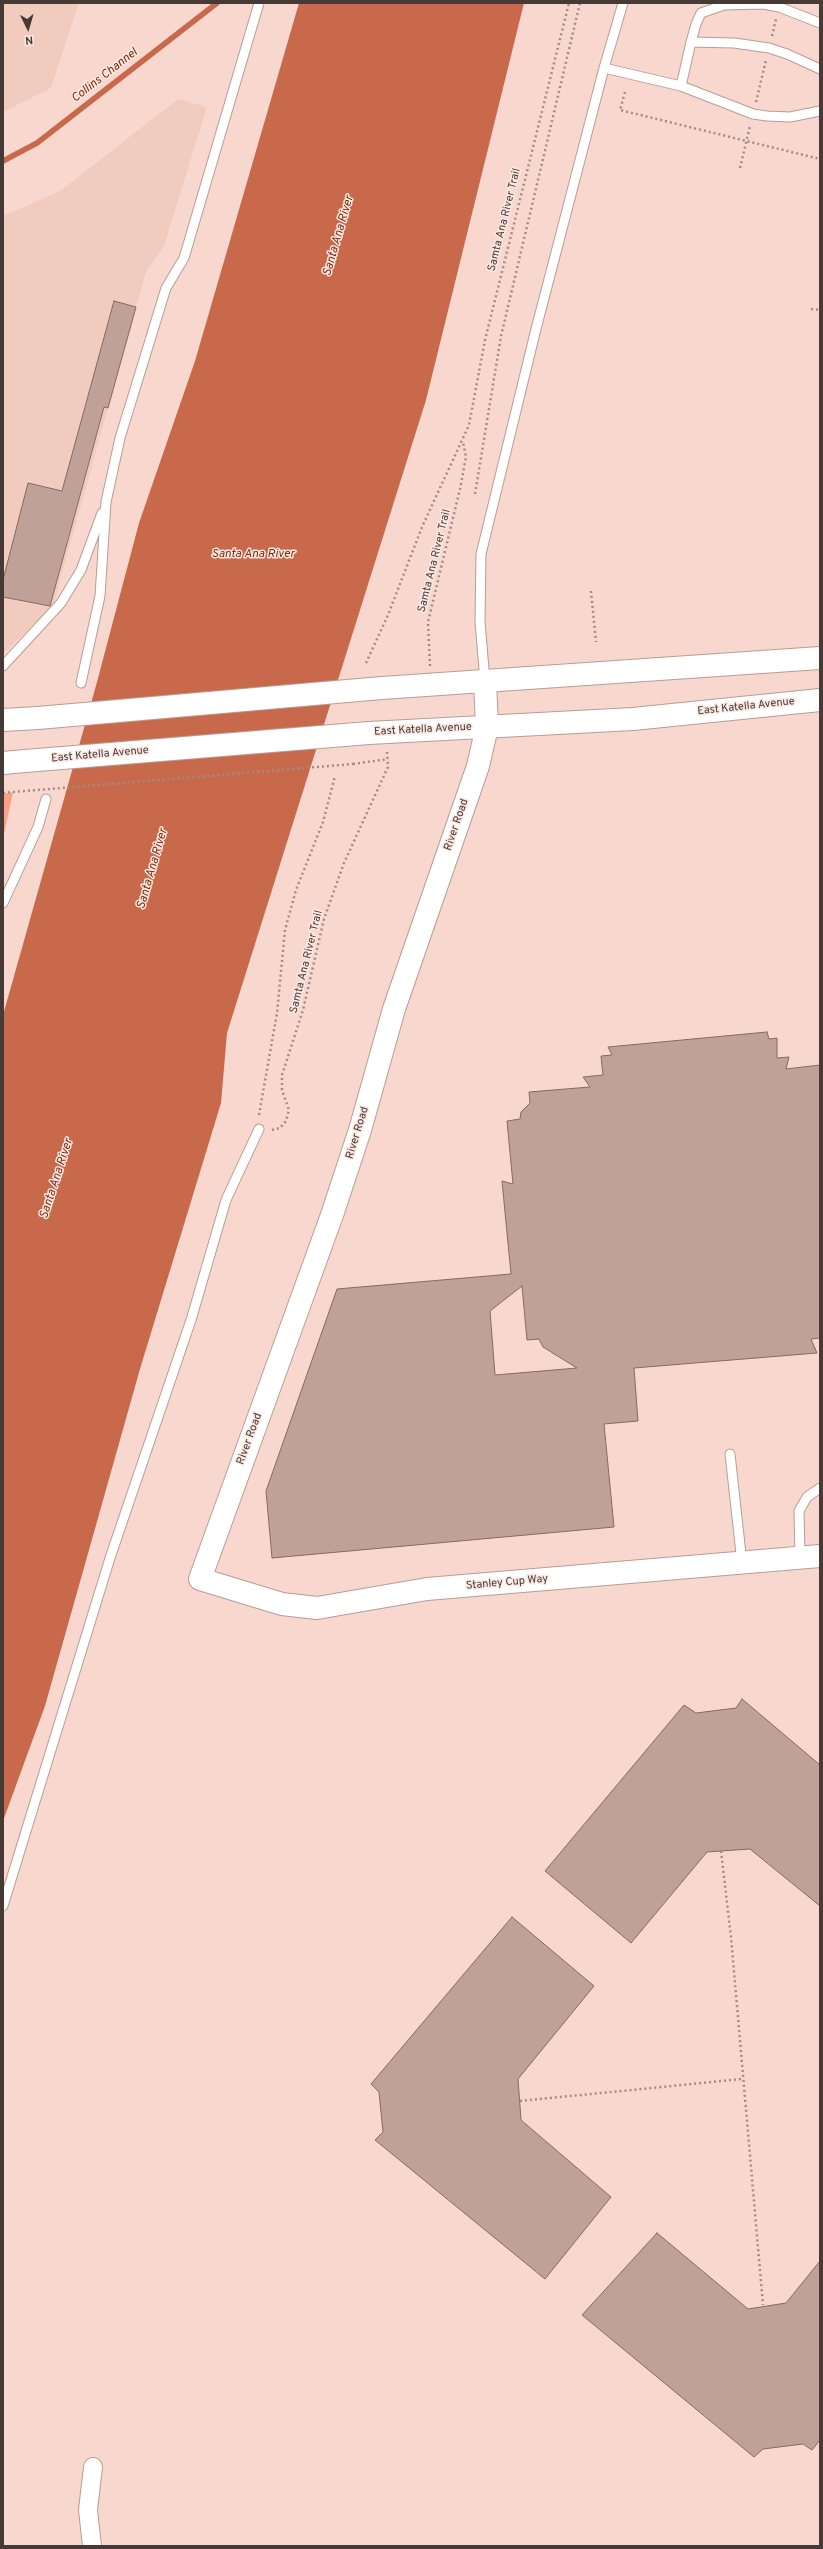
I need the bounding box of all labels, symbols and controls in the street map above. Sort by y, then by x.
north arrow [8,8,48,48]
text: N [24,33,34,47]
water label: Collins Channel [69,46,141,106]
street label: Samta Ana River Trail [486,167,524,273]
water label: Santa Ana River [321,194,357,278]
street label: Samta Ana River Trail [416,508,454,614]
water label: Santa Ana River [212,548,294,562]
street label: East Katella Avenue [697,695,795,719]
street label: East Katella Avenue [374,721,472,739]
street label: East Katella Avenue [51,744,149,766]
street label: River Road [442,797,472,853]
water label: Santa Ana River [135,827,171,911]
street label: Samta Ana River Trail [288,909,326,1015]
street label: River Road [344,1105,372,1161]
water label: Santa Ana River [37,1137,77,1221]
street label: River Road [235,1411,265,1467]
street label: Stanley Cup Way [465,1573,549,1593]

